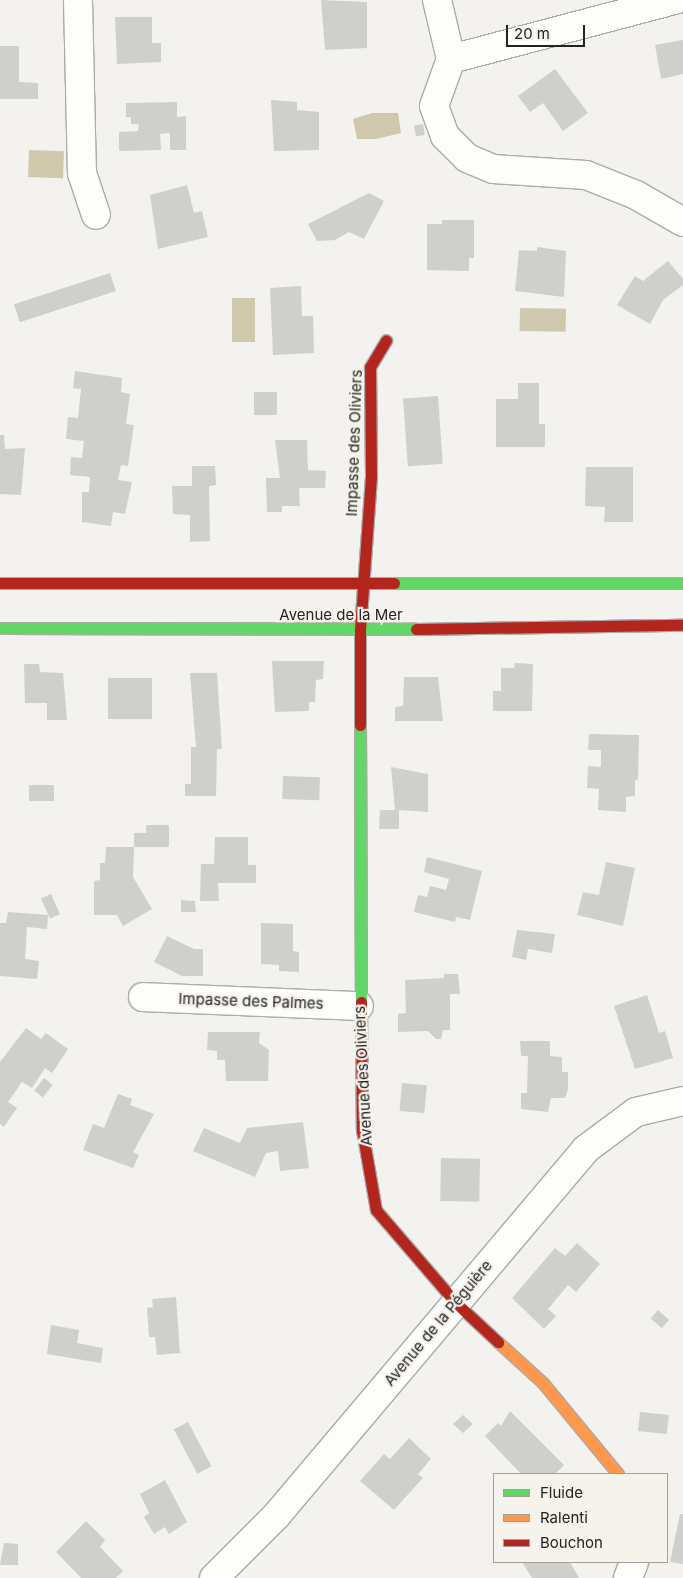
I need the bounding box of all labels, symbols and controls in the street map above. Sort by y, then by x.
scale bar [508,15,587,47]
text: 20 m [514,24,550,43]
street label: Impasse des Oliviers [342,369,366,517]
street label: Avenue de la Mer [279,606,403,624]
street label: Impasse des Palmes [178,989,324,1013]
street label: Avenue des Oliviers [350,1006,376,1146]
street label: Avenue de la Péguière [380,1257,496,1389]
legend [493,1473,668,1563]
text: Fluide [540,1483,583,1502]
text: Ralenti [540,1508,588,1527]
text: Bouchon [540,1533,603,1552]

